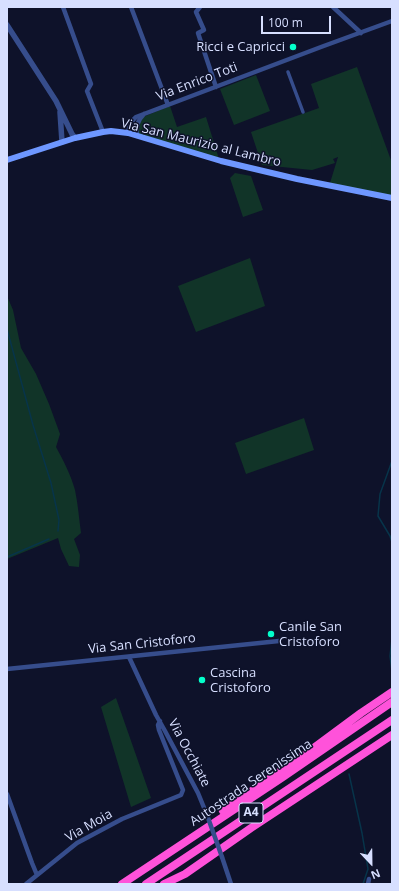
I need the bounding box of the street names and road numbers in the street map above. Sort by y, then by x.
street label: Via Enrico Toti [154,59,240,105]
street label: Via San Maurizio al Lambro [119,116,283,170]
street label: Via San Cristoforo [87,631,197,657]
street label: Via Occhiate [165,716,213,790]
street label: Autostrada Serenissima [187,736,315,830]
road number: A4 [239,803,263,823]
street label: Via Moia [63,806,115,846]

